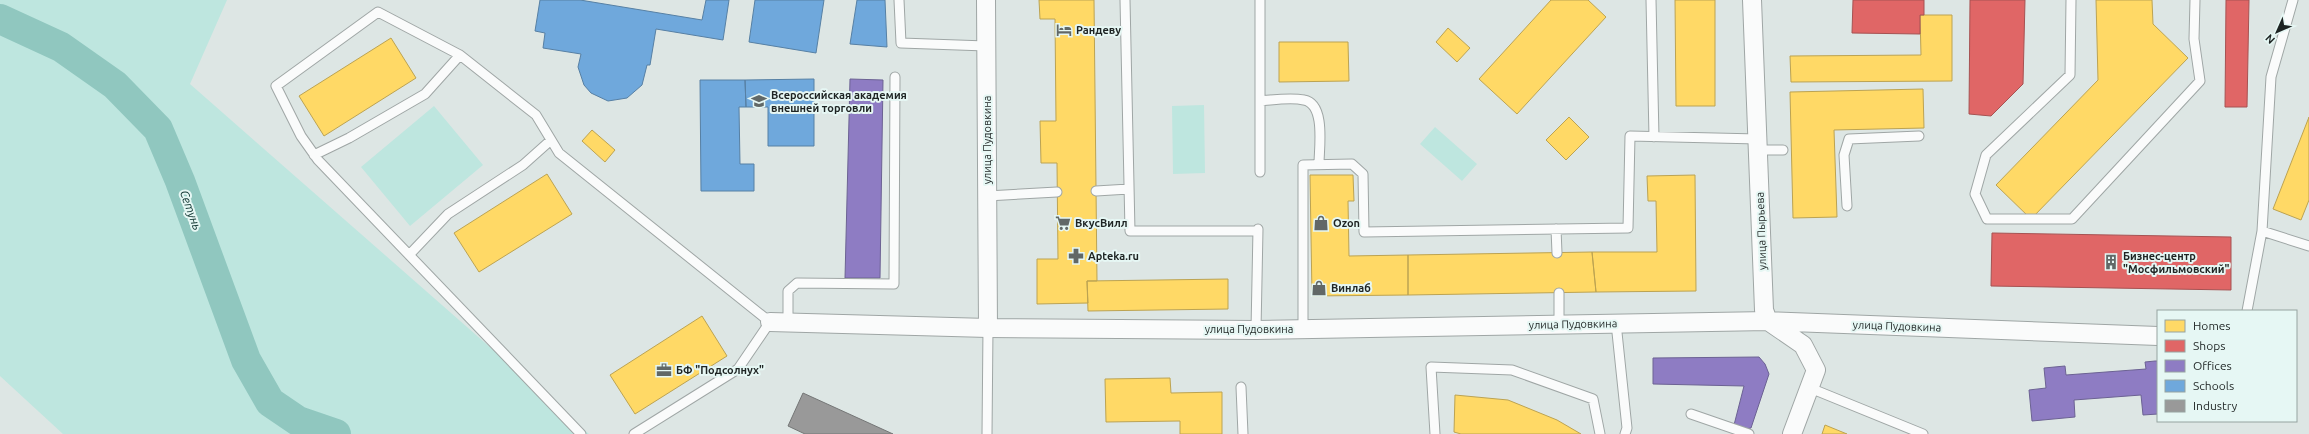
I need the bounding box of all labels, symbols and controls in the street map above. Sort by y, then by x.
north arrow [2257,12,2297,52]
hotel icon: Рандеву [1055,21,1073,39]
place label: Рандеву [1076,24,1121,36]
text: N [2263,32,2277,46]
place label: Всероссийская академия внешней торговли [771,89,907,114]
school or university icon: Всероссийская академия внешней торговли [750,92,768,110]
street label: улица Пудовкина [981,96,993,184]
water label: Сетунь [178,188,204,232]
street label: улица Пырьева [1754,192,1768,270]
supermarket icon: ВкусВилл [1054,214,1072,232]
shop icon: Ozon [1312,214,1330,232]
place label: ВкусВилл [1075,217,1128,229]
place label: Ozon [1333,217,1360,229]
pharmacy icon: Apteka.ru [1067,247,1085,265]
place label: Apteka.ru [1088,250,1139,262]
place label: Бизнес-центр "Мосфильмовский" [2123,250,2229,275]
building icon: Бизнес-центр "Мосфильмовский" [2102,253,2120,271]
shop icon: Винлаб [1310,279,1328,297]
place label: Винлаб [1331,282,1371,294]
legend [2157,310,2297,422]
street label: улица Пудовкина [1529,317,1617,331]
street label: улица Пудовкина [1853,318,1941,334]
text: Homes [2193,319,2231,332]
street label: улица Пудовкина [1205,323,1293,335]
text: Shops [2193,339,2225,352]
text: Offices [2193,359,2232,372]
office icon: БФ "Подсолнух" [655,361,673,379]
place label: БФ "Подсолнух" [676,364,764,376]
text: Schools [2193,379,2234,392]
text: Industry [2193,399,2238,412]

